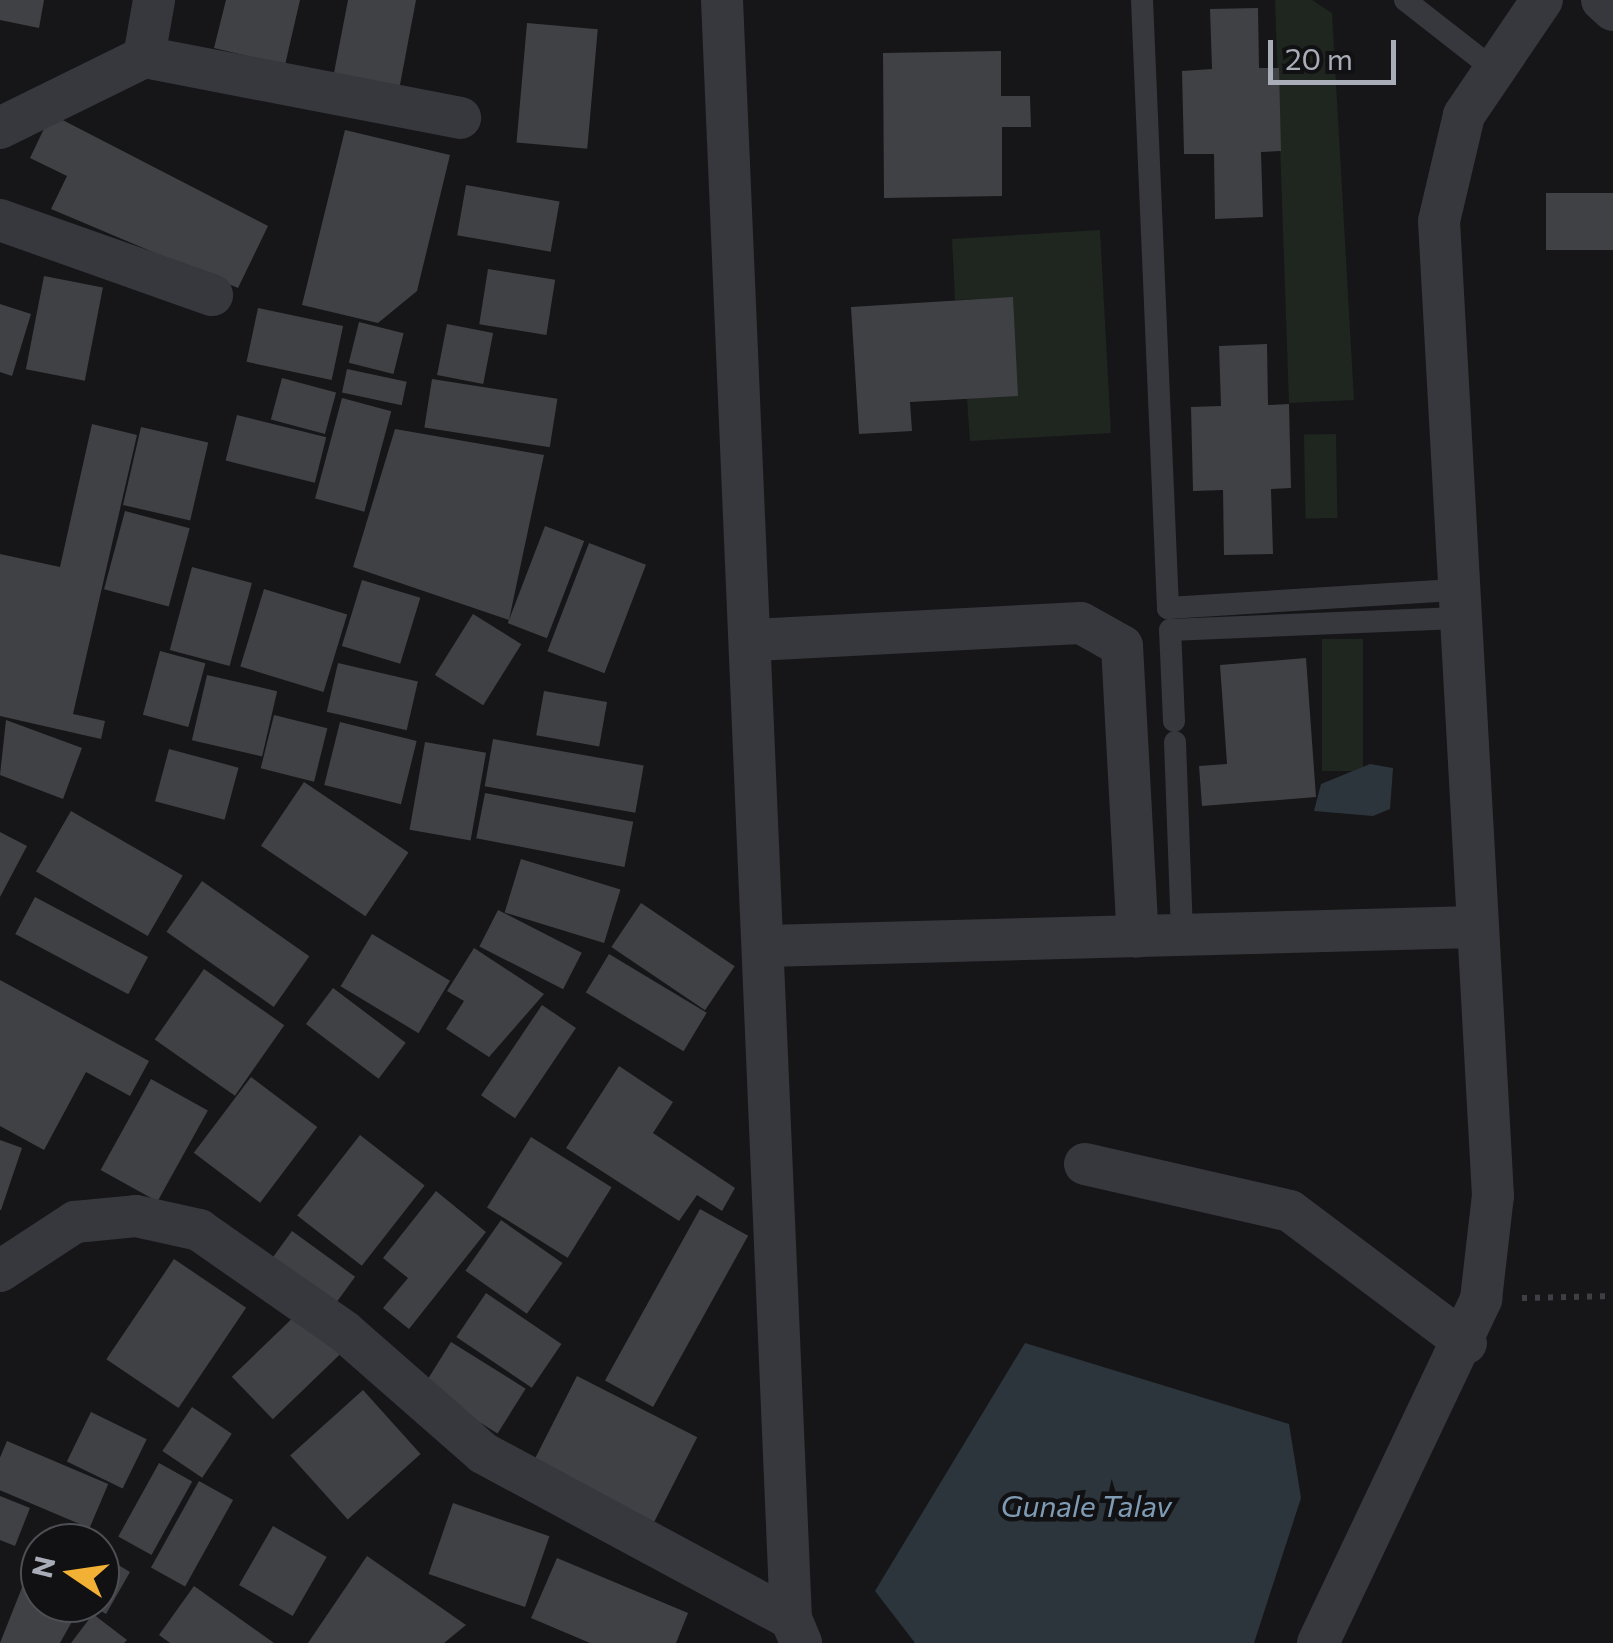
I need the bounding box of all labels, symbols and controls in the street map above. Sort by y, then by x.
scale bar [1273,20,1400,82]
text: 20 m [1285,39,1353,76]
water label: Gunale Talav [1000,1487,1172,1523]
north arrow [20,1523,120,1623]
text: N [24,1553,62,1581]

